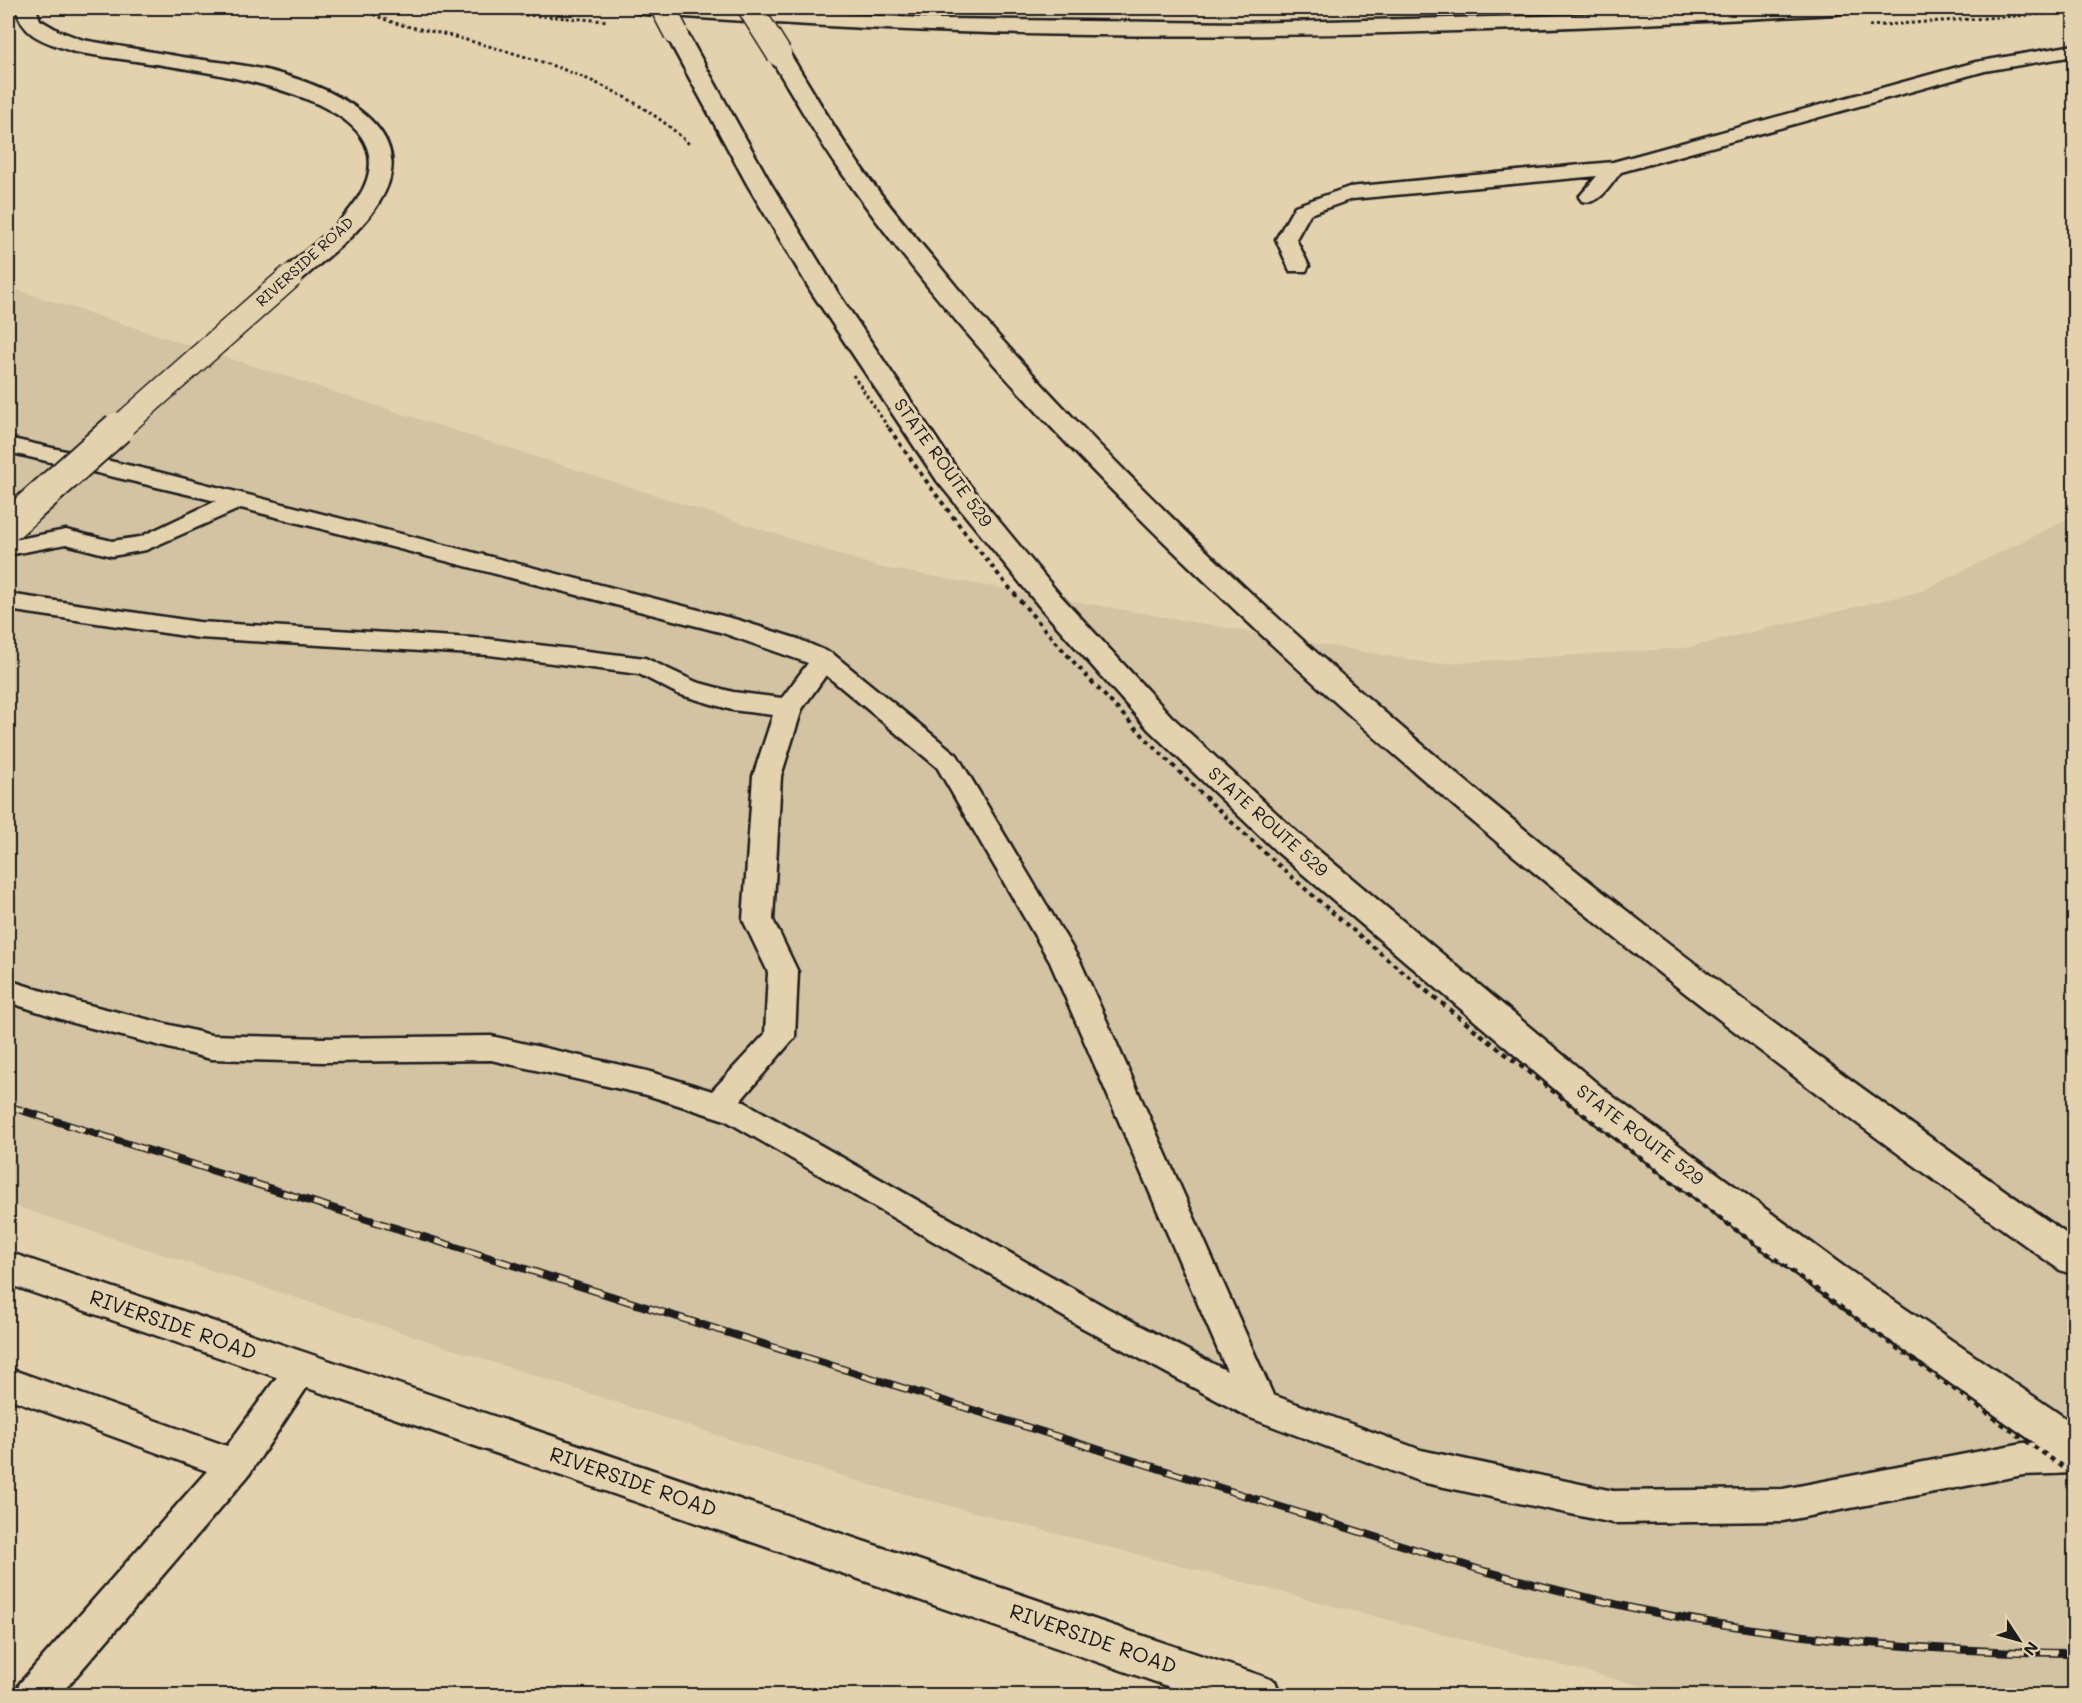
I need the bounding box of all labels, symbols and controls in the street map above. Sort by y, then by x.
street label: RIVERSIDE ROAD [251,212,357,310]
street label: STATE ROUTE 529 [889,393,999,532]
street label: STATE ROUTE 529 [1203,761,1334,882]
street label: STATE ROUTE 529 [1572,1078,1710,1190]
street label: RIVERSIDE ROAD [86,1282,261,1365]
street label: RIVERSIDE ROAD [546,1439,721,1522]
street label: RIVERSIDE ROAD [1006,1596,1181,1679]
north arrow [1989,1610,2049,1670]
text: N [2019,1638,2044,1660]

